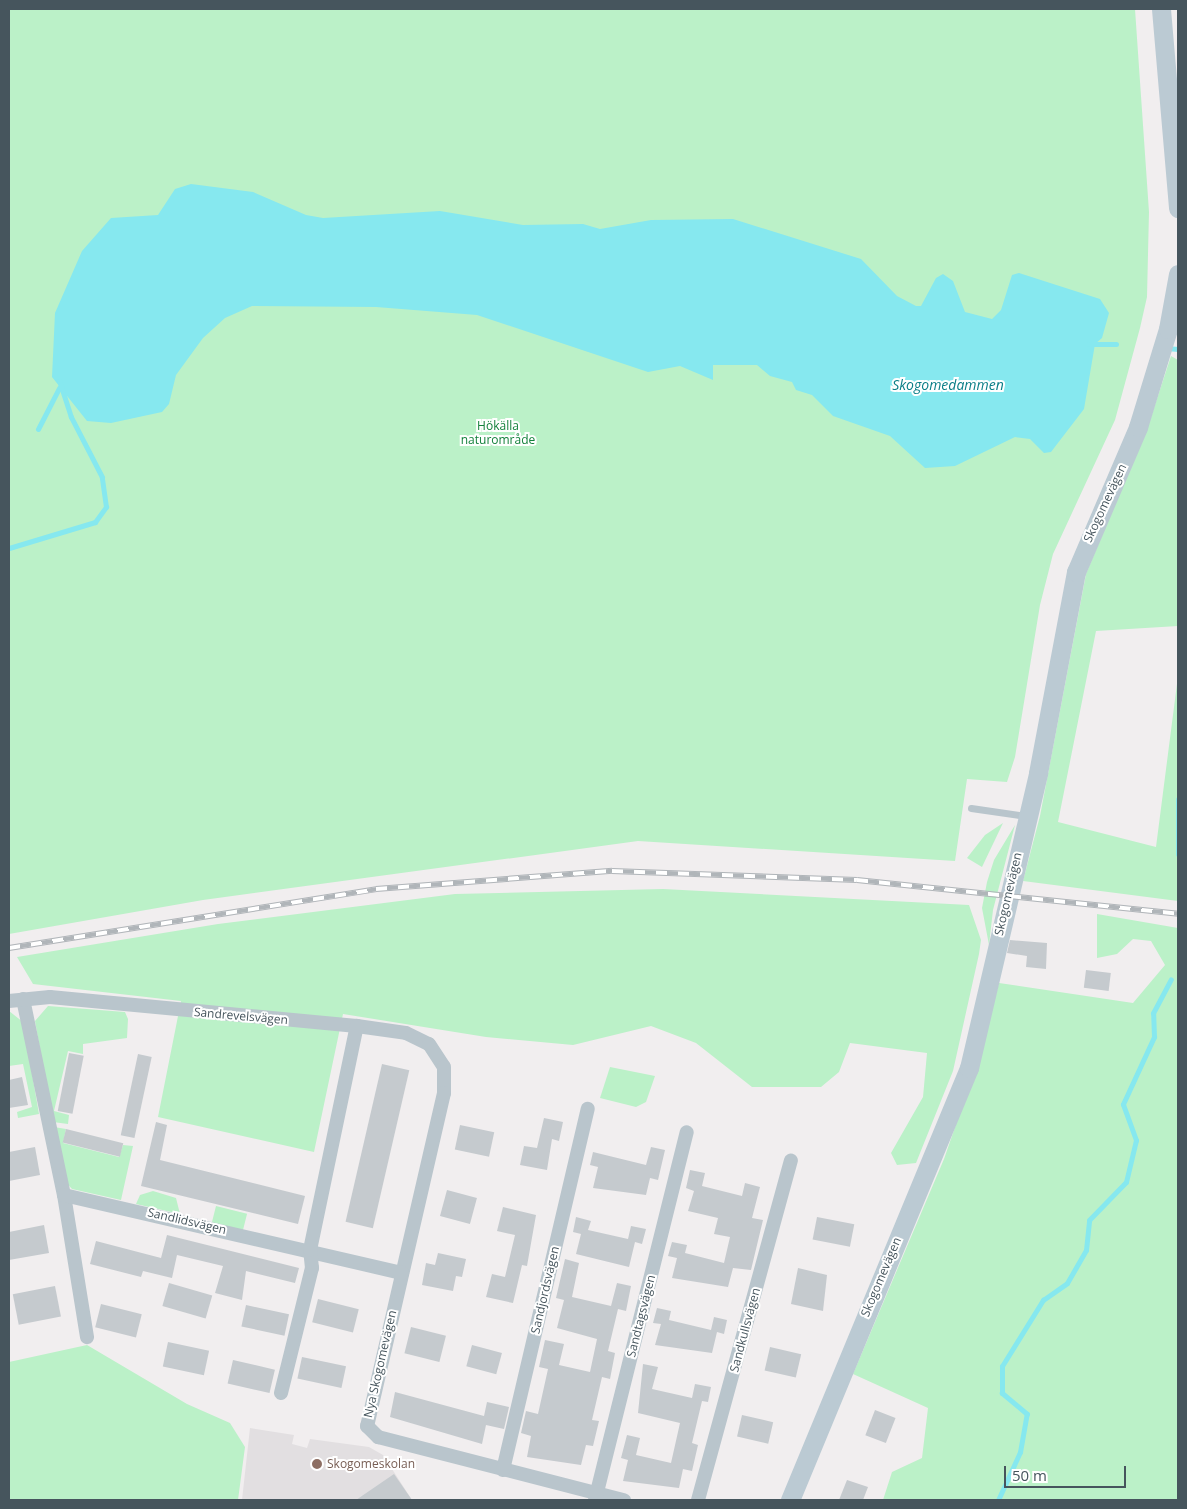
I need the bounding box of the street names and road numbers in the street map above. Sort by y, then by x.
street label: Skogomevägen [1081,461,1129,545]
street label: Skogomevägen [991,851,1025,937]
street label: Sandrevelsvägen [193,1005,289,1027]
street label: Sandlidsvägen [146,1205,228,1237]
street label: Skogomevägen [858,1235,904,1319]
street label: Sandjordsvägen [528,1245,562,1335]
street label: Sandtagsvägen [624,1273,658,1359]
street label: Sandkullsvägen [727,1286,763,1374]
street label: Nya Skogomevägen [361,1309,399,1419]

